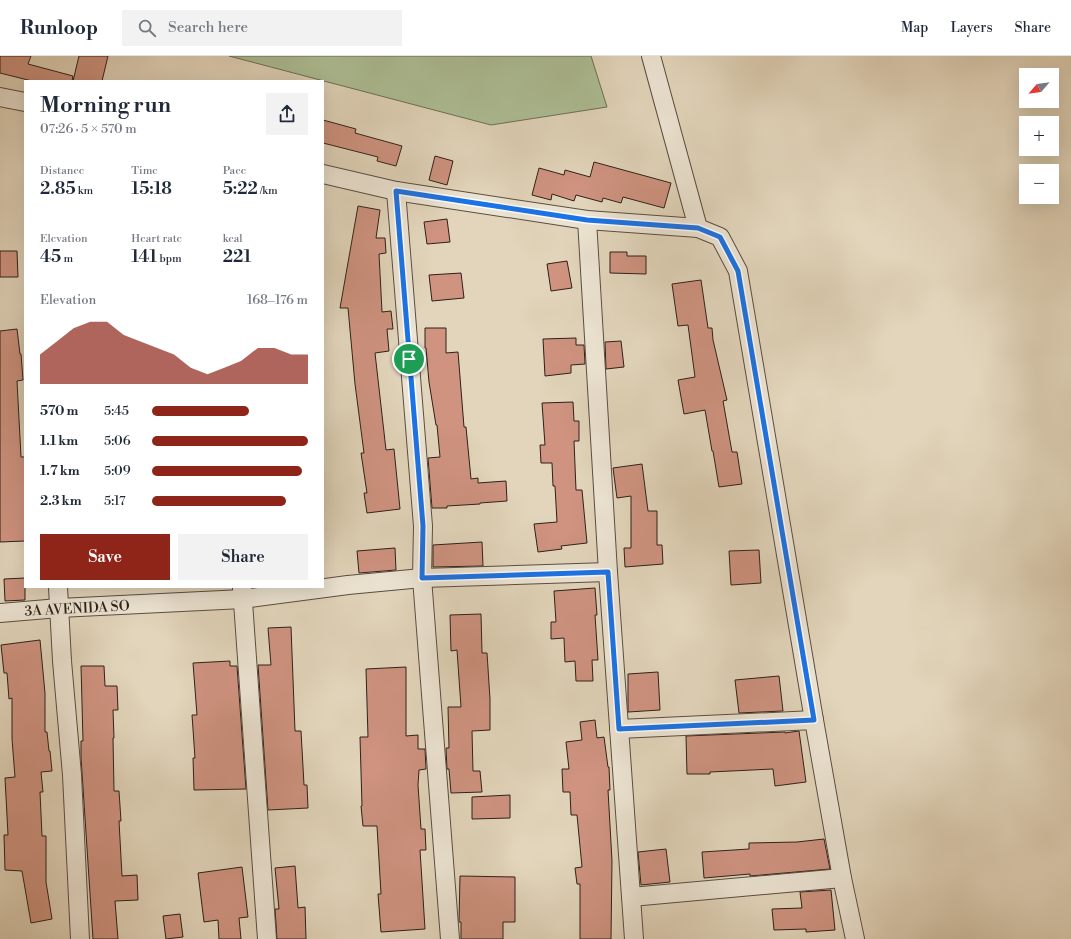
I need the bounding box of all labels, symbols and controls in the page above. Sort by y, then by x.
search box [122,10,402,46]
text: Runloop [20,16,98,40]
icon: search [136,17,158,39]
text: Search here [168,18,248,37]
text: Map [901,19,928,37]
text: Layers [950,19,993,37]
text: Share [1015,19,1051,37]
north arrow [1019,68,1059,108]
map controls [1019,68,1059,204]
text: Morning run [40,92,171,119]
button: share [266,93,308,135]
button: + [1019,116,1059,156]
text: 07:26 · 5 × 570 m [40,121,137,137]
text: Distance [40,164,84,178]
text: Time [131,164,158,178]
text: Pace [223,164,246,178]
button: − [1019,164,1059,204]
text: 2.85 [40,178,76,200]
text: 15:18 [131,178,172,200]
text: 5:22 [223,178,258,200]
text: km [76,184,93,198]
text: /km [258,184,278,198]
text: Elevation [40,232,88,246]
text: Heart rate [131,232,182,246]
text: kcal [223,232,243,246]
text: 45 [40,246,61,268]
text: 141 [131,246,157,268]
text: 221 [223,246,251,268]
text: m [61,252,73,266]
text: bpm [157,252,182,266]
text: Elevation [40,292,96,308]
text: 168–176 m [247,292,308,308]
pin [392,342,426,376]
icon: arrive [398,348,420,370]
text: 570 m [40,403,78,419]
text: 5:45 [104,403,129,419]
text: 1.1 km [40,433,78,449]
text: 5:06 [104,433,131,449]
text: 1.7 km [40,463,80,479]
text: 5:09 [104,463,131,479]
text: 2.3 km [40,493,81,509]
text: 5:17 [104,493,126,509]
button: Save [40,534,170,580]
button: Share [178,534,308,580]
street label: 3A AVENIDA SO [24,597,130,621]

